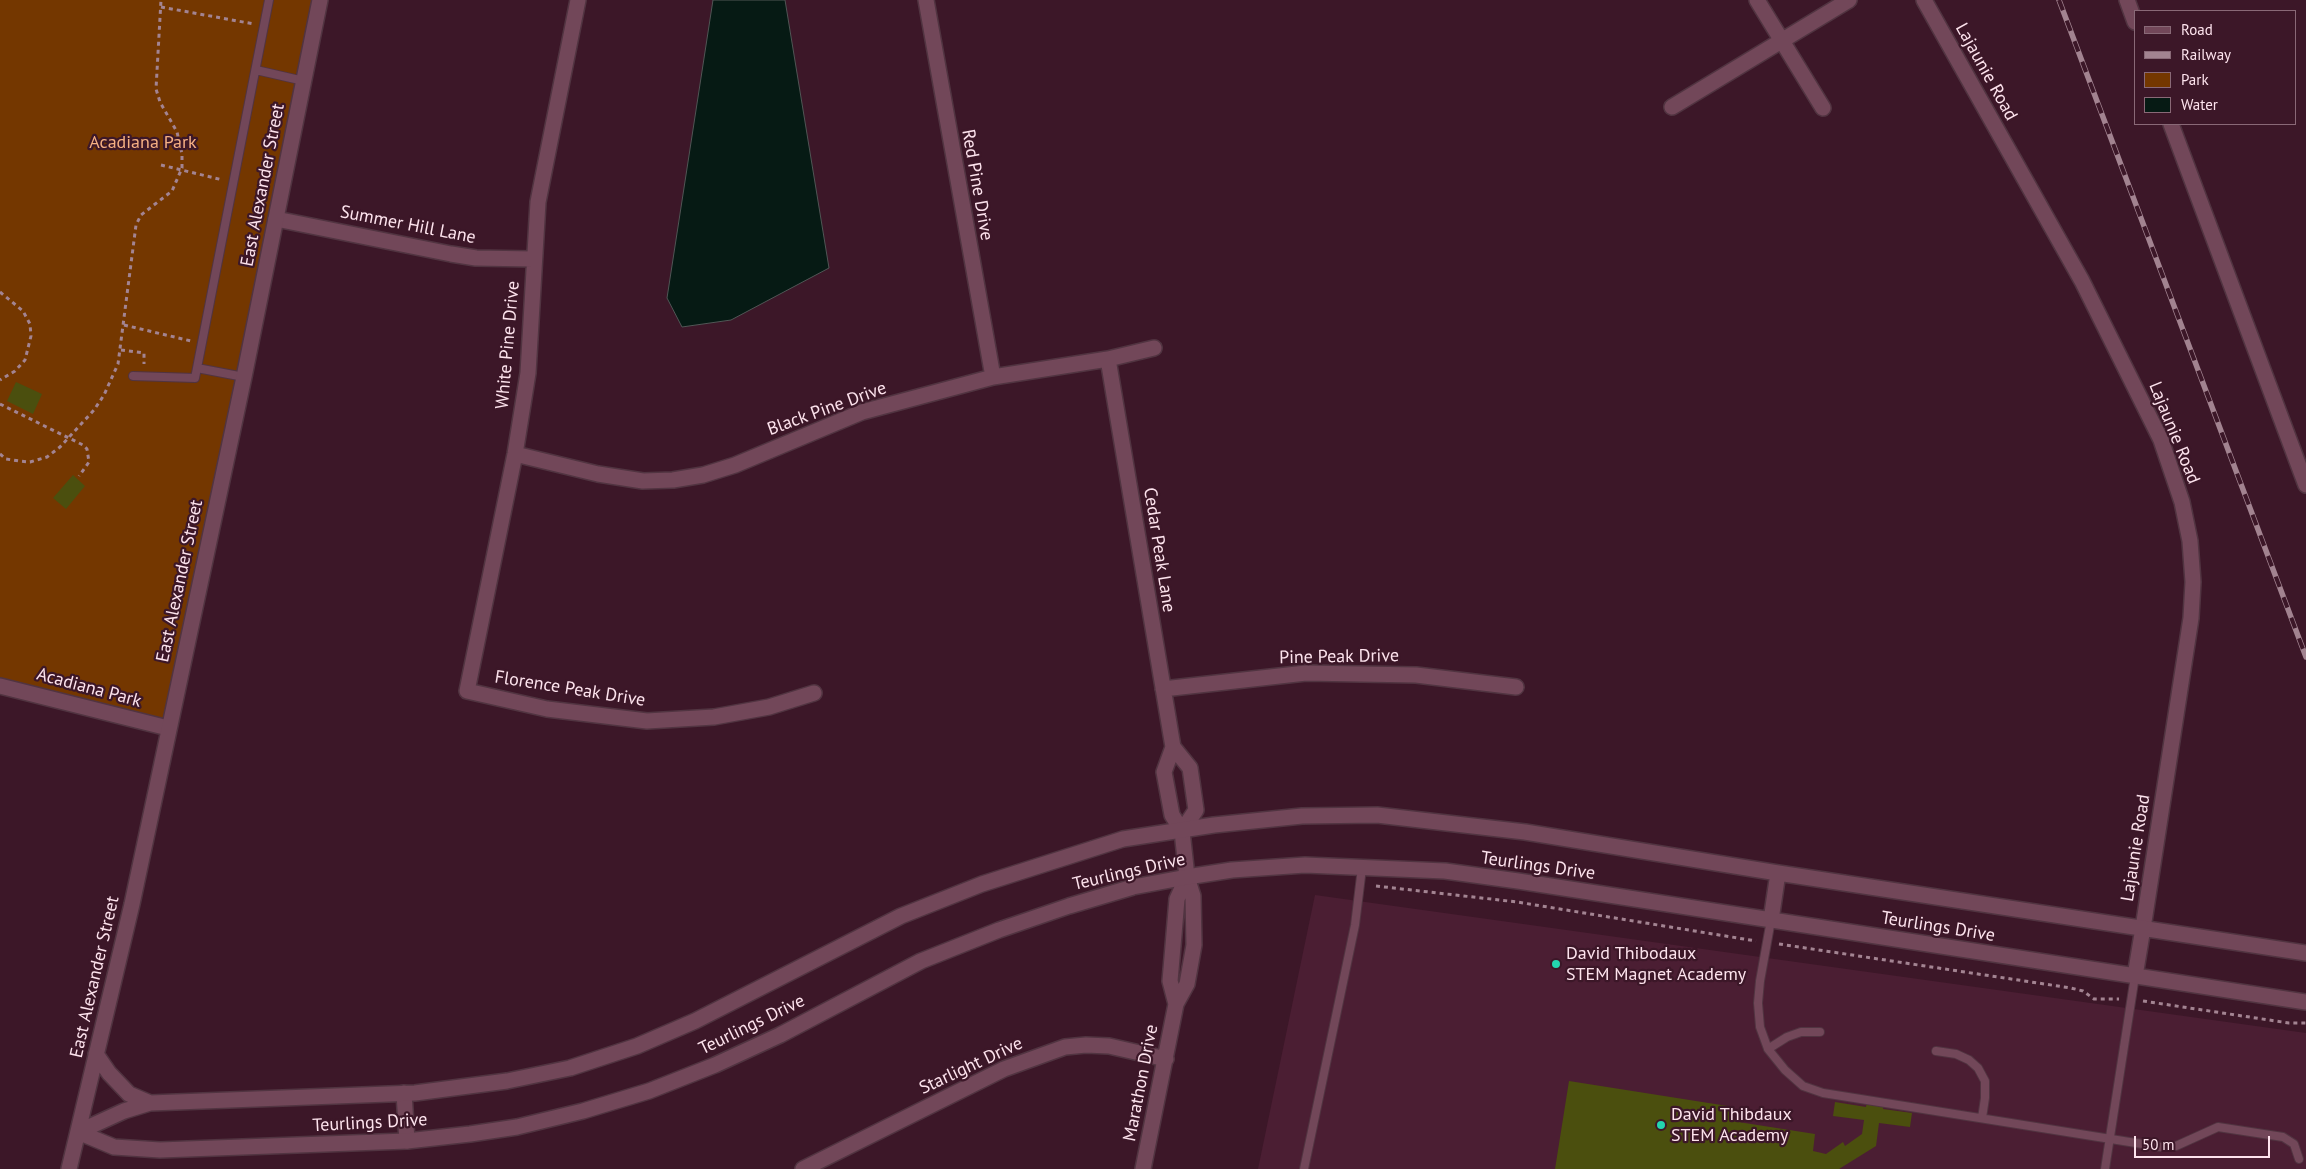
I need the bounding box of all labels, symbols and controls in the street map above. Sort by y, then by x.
legend [2134,10,2296,125]
street label: Lajaunie Road [1950,20,2022,124]
text: Road [2181,20,2213,39]
text: Railway [2181,45,2231,64]
text: Park [2181,70,2209,89]
text: Water [2181,95,2218,114]
street label: East Alexander Street [237,102,289,268]
street label: Red Pine Drive [957,128,997,242]
park label: Acadiana Park [89,132,197,154]
street label: Summer Hill Lane [338,201,478,249]
street label: White Pine Drive [492,280,524,410]
street label: Black Pine Drive [764,377,890,441]
street label: Lajaunie Road [2144,379,2204,487]
street label: Cedar Peak Lane [1138,486,1180,614]
street label: East Alexander Street [152,498,208,664]
street label: Pine Peak Drive [1279,645,1399,669]
street label: Acadiana Park [34,664,144,712]
street label: Florence Peak Drive [493,666,647,712]
street label: Lajaunie Road [2117,793,2155,903]
street label: Teurlings Drive [1480,847,1596,885]
street label: Teurlings Drive [1071,849,1187,895]
street label: East Alexander Street [66,894,124,1060]
street label: Teurlings Drive [1880,907,1996,947]
place label: David Thibodaux STEM Magnet Academy [1566,943,1746,986]
marker: David Thibodaux STEM Magnet Academy [1550,958,1562,970]
street label: Teurlings Drive [696,990,808,1060]
street label: Marathon Drive [1119,1023,1163,1143]
street label: Starlight Drive [916,1033,1026,1099]
place label: David Thibdaux STEM Academy [1671,1104,1792,1146]
street label: Teurlings Drive [312,1109,428,1137]
marker: David Thibdaux STEM Academy [1655,1119,1667,1131]
scale bar [2136,1126,2272,1158]
text: 50 m [2142,1135,2175,1154]

